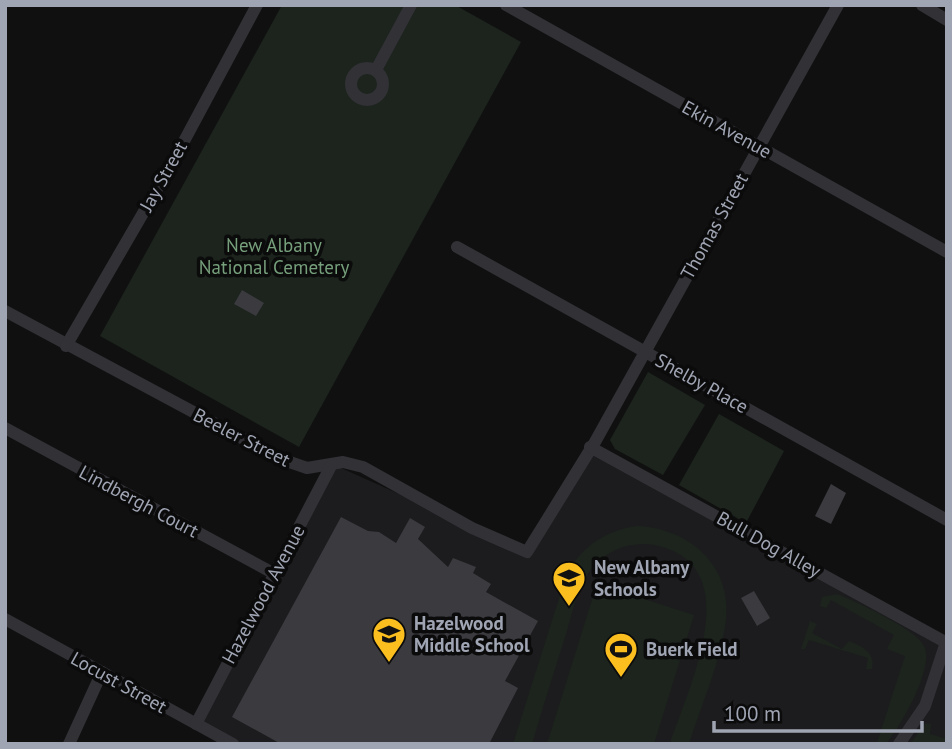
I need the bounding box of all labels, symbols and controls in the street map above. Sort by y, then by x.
street label: Ekin Avenue [678,95,776,163]
street label: Jay Street [133,136,192,216]
street label: Thomas Street [675,168,753,283]
park label: New Albany National Cemetery [199,233,349,279]
street label: Shelby Place [651,348,753,418]
street label: Beeler Street [190,402,295,472]
street label: Lindbergh Court [75,460,203,543]
street label: Bull Dog Alley [713,506,825,582]
street label: Hazelwood Avenue [216,520,310,668]
place label: New Albany Schools [594,555,690,601]
school or university icon: New Albany Schools [550,559,588,608]
place label: Hazelwood Middle School [414,611,530,657]
school or university icon: Hazelwood Middle School [370,615,408,664]
sports icon: Buerk Field [602,630,640,679]
place label: Buerk Field [646,637,738,661]
street label: Locust Street [67,646,172,718]
scale bar [714,690,922,734]
text: 100 m [724,700,781,727]

